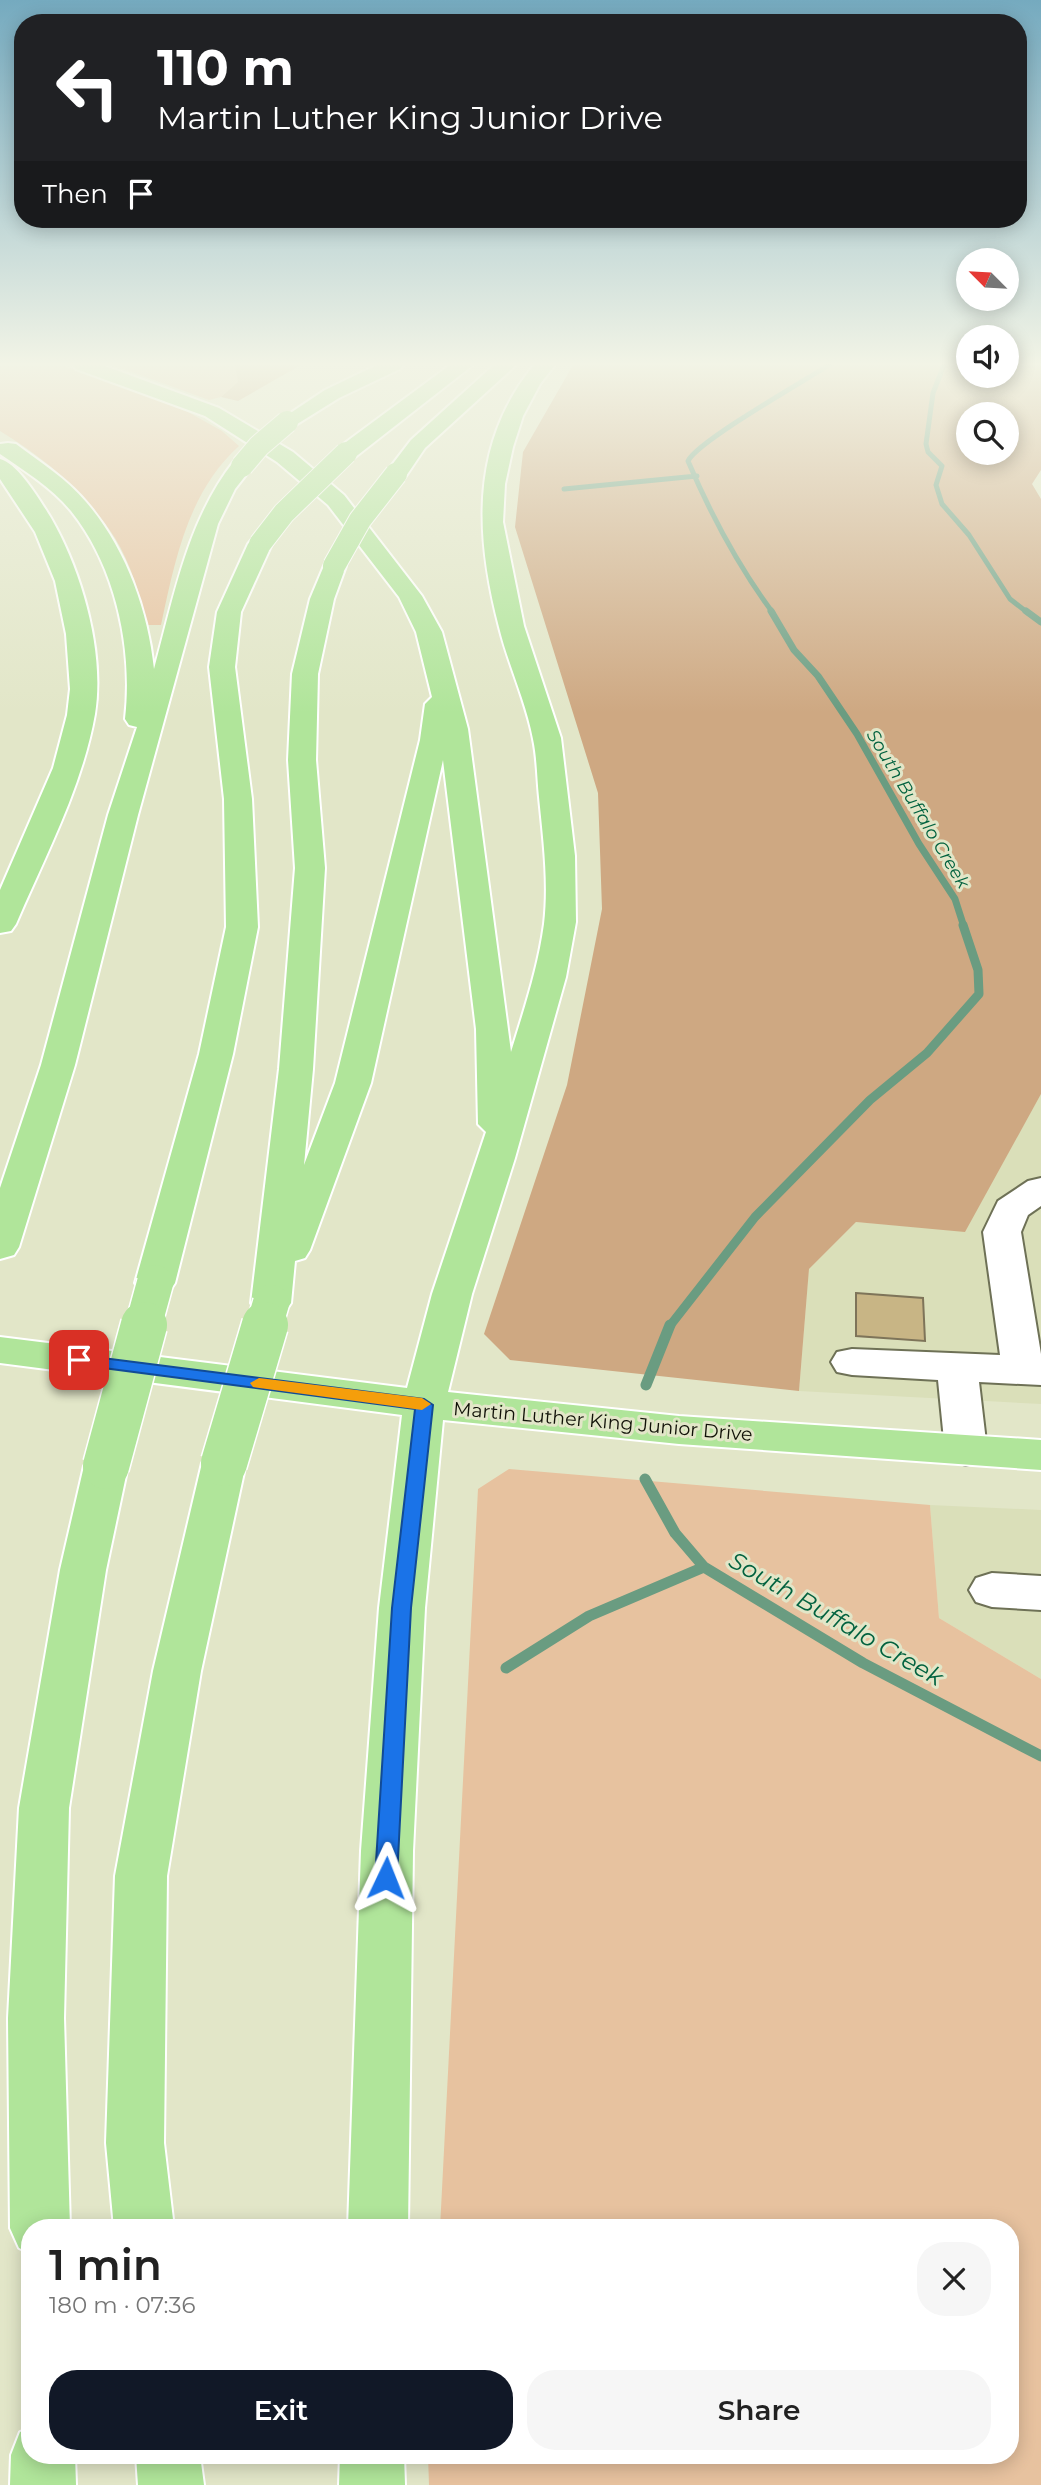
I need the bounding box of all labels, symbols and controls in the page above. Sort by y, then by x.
text: 110 m [157,38,294,97]
icon: left [42,42,133,133]
text: Martin Luther King Junior Drive [157,98,663,137]
icon: arrive [122,175,160,213]
text: Then [42,178,108,210]
north arrow [956,248,1018,312]
map controls [956,248,1019,465]
button: sound [956,325,1019,388]
button: search [956,402,1019,465]
water label: South Buffalo Creek [862,725,975,894]
pin [49,1330,109,1390]
icon: arrive [60,1341,98,1379]
street label: Martin Luther King Junior Drive [452,1397,754,1446]
water label: South Buffalo Creek [724,1545,950,1693]
position arrow [349,1841,423,1915]
text: 1 min [49,2239,162,2291]
button: close [917,2242,991,2316]
text: 180 m · 07:36 [49,2291,195,2319]
button: Exit [49,2370,513,2450]
button: Share [527,2370,991,2450]

